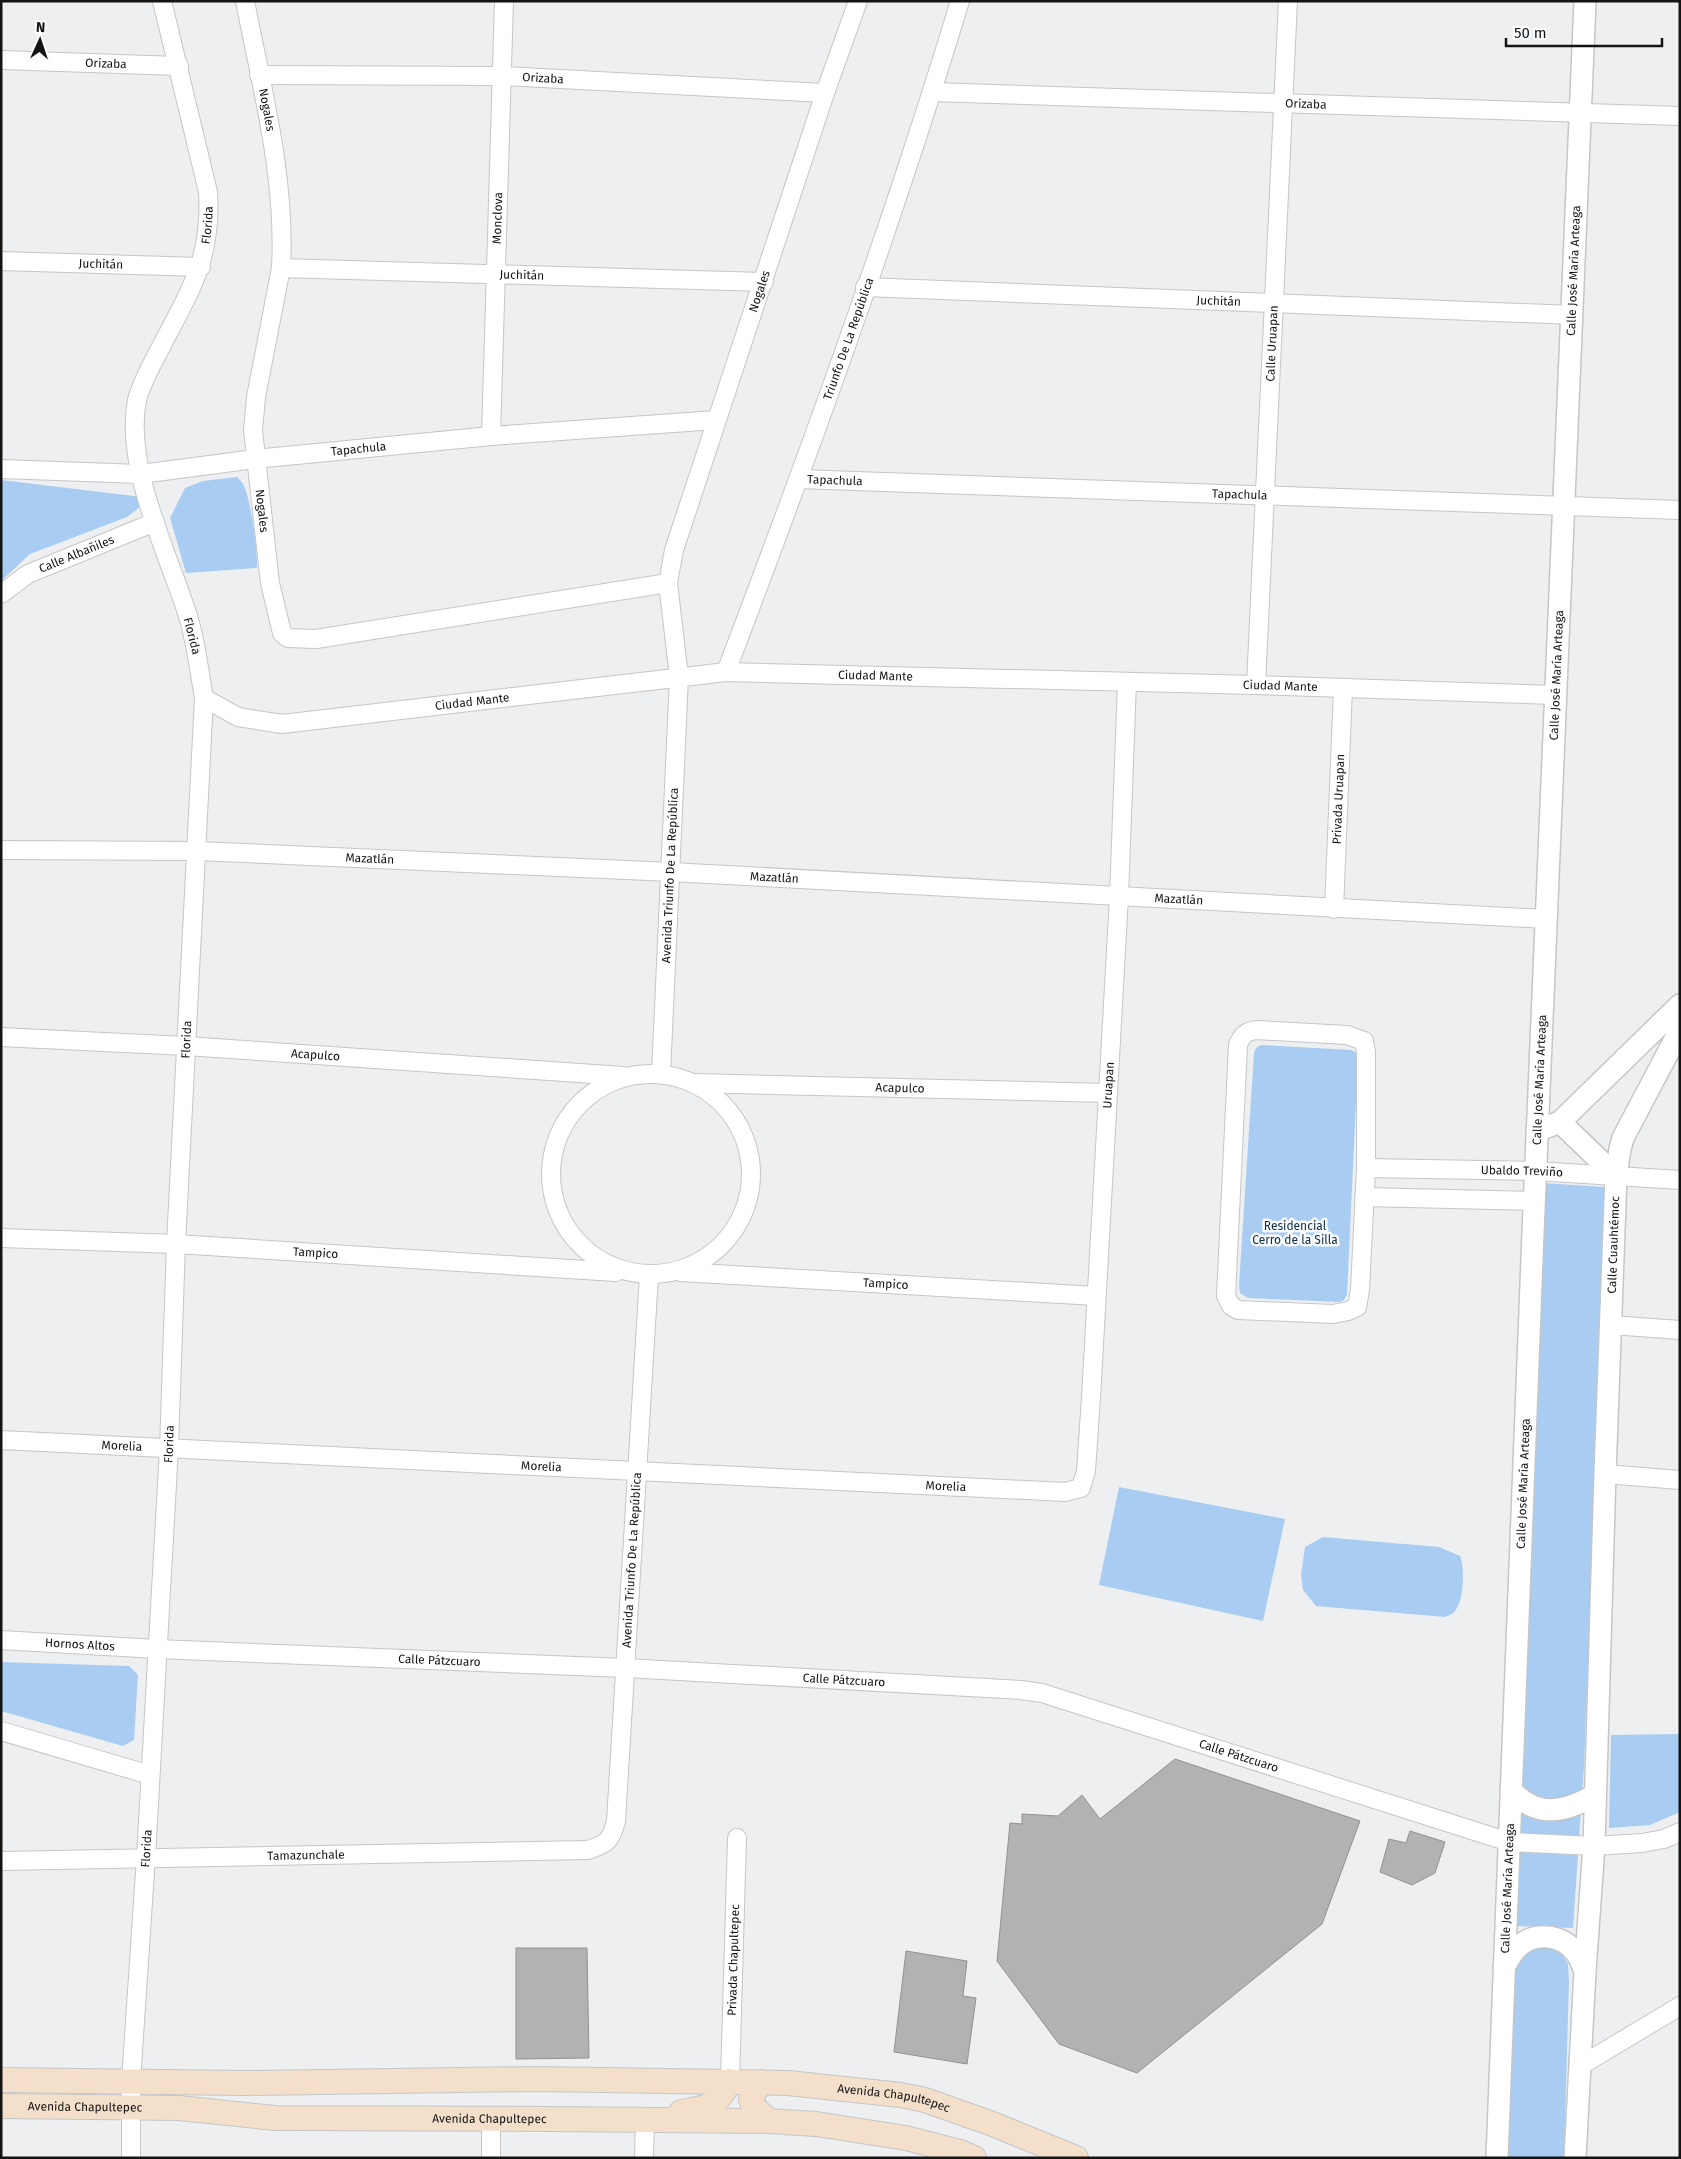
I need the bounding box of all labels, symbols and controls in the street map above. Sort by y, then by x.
north arrow [15,15,65,65]
scale bar [1506,15,1662,47]
text: N [36,19,46,36]
text: 50 m [1514,24,1547,42]
street label: Orizaba [85,56,127,71]
street label: Orizaba [522,70,564,86]
street label: Nogales [256,87,278,133]
street label: Orizaba [1285,96,1327,112]
street label: Monclova [490,192,505,244]
street label: Calle José María Arteaga [1564,205,1583,336]
street label: Florida [198,206,216,245]
street label: Juchitán [78,256,123,272]
street label: Juchitán [499,267,544,283]
street label: Nogales [746,268,773,314]
street label: Triunfo De La República [820,276,876,402]
street label: Juchitán [1196,293,1241,309]
street label: Calle Uruapan [1263,305,1281,382]
street label: Tapachula [330,439,387,459]
street label: Tapachula [807,472,863,488]
street label: Tapachula [1212,487,1268,502]
street label: Nogales [253,488,271,533]
street label: Calle Albañiles [37,532,116,576]
street label: Calle José María Arteaga [1547,610,1566,741]
street label: Florida [181,616,203,656]
street label: Ciudad Mante [838,668,913,684]
street label: Ciudad Mante [1243,678,1318,694]
street label: Ciudad Mante [434,690,510,713]
street label: Privada Uruapan [1330,754,1347,845]
street label: Avenida Triunfo De La República [659,787,681,963]
street label: Mazatlán [345,851,394,867]
street label: Mazatlán [750,869,799,886]
street label: Mazatlán [1154,891,1204,908]
street label: Calle José María Arteaga [1530,1014,1549,1145]
street label: Florida [179,1020,194,1059]
street label: Acapulco [290,1046,340,1064]
street label: Uruapan [1100,1061,1117,1109]
street label: Acapulco [875,1080,925,1096]
street label: Ubaldo Treviño [1481,1163,1563,1180]
street label: Calle Cuauhtémoc [1605,1196,1622,1294]
park label: Residencial Cerro de la Silla [1252,1219,1338,1247]
street label: Tampico [292,1244,339,1261]
street label: Tampico [863,1276,909,1292]
street label: Calle José María Arteaga [1514,1418,1533,1549]
street label: Florida [161,1425,177,1464]
street label: Morelia [101,1438,142,1454]
street label: Morelia [521,1458,562,1474]
street label: Avenida Triunfo De La República [619,1472,644,1648]
street label: Morelia [925,1478,967,1494]
street label: Hornos Altos [45,1636,116,1654]
street label: Calle Pátzcuaro [398,1652,481,1669]
street label: Calle Pátzcuaro [802,1671,886,1689]
street label: Calle Pátzcuaro [1197,1737,1280,1775]
street label: Calle José María Arteaga [1498,1823,1517,1954]
street label: Florida [138,1829,155,1868]
street label: Tamazunchale [267,1848,345,1863]
street label: Privada Chapultepec [725,1904,742,2016]
street label: Avenida Chapultepec [837,2081,952,2115]
street label: Avenida Chapultepec [28,2099,143,2115]
street label: Avenida Chapultepec [432,2112,547,2126]

